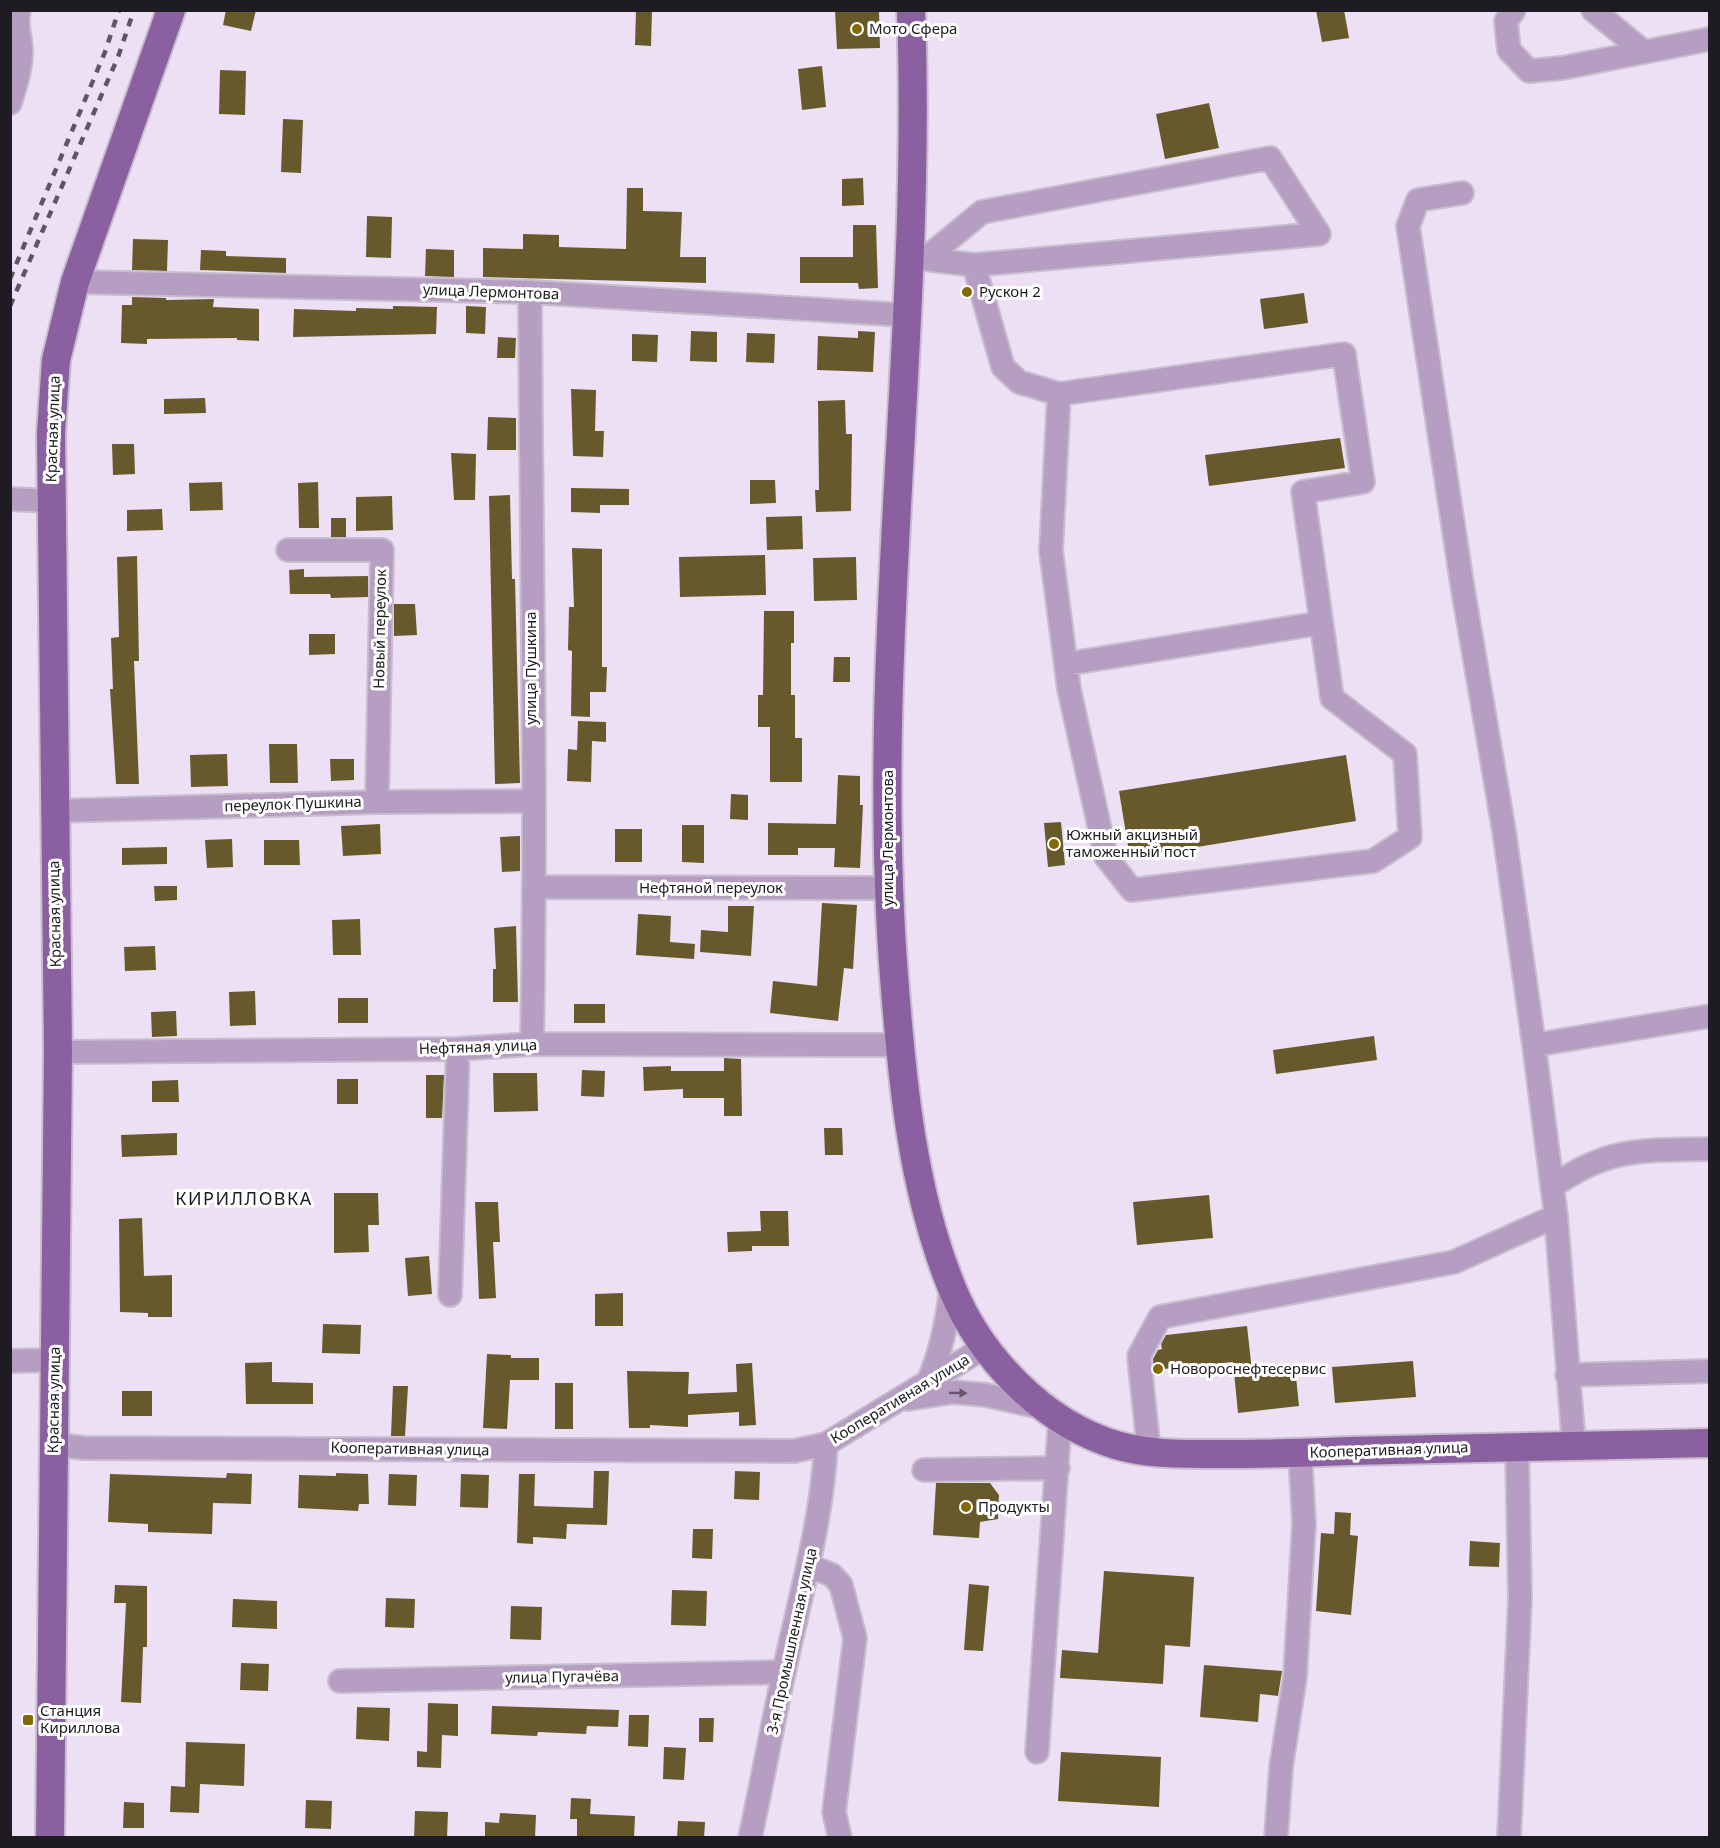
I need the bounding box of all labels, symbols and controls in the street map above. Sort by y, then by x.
place label: Мото Сфера [869,18,957,38]
marker: Мото Сфера [850,22,864,36]
street label: улица Лермонтова [422,279,560,303]
place label: Рускон 2 [979,281,1041,301]
marker: Рускон 2 [960,285,974,299]
street label: Красная улица [40,375,64,483]
street label: Новый переулок [368,569,390,689]
street label: улица Пушкина [520,611,540,725]
street label: улица Лермонтова [877,770,897,906]
street label: переулок Пушкина [224,791,362,815]
place label: Южный акцизный таможенный пост [1066,824,1198,861]
marker: Южный акцизный таможенный пост [1047,837,1061,851]
street label: Красная улица [43,860,65,968]
street label: Нефтяной переулок [639,877,783,897]
street label: Нефтяная улица [418,1034,538,1058]
district label: КИРИЛЛОВКА [175,1186,313,1210]
street label: Красная улица [42,1346,64,1454]
street label: Кооперативная улица [826,1349,973,1448]
place label: Новороснефтесервис [1170,1358,1326,1378]
marker: Новороснефтесервис [1151,1362,1165,1376]
one-way arrow [949,1388,968,1398]
street label: Кооперативная улица [1309,1436,1469,1462]
street label: Кооперативная улица [330,1437,490,1459]
place label: Продукты [978,1496,1050,1516]
marker: Продукты [959,1500,973,1514]
street label: 3-я Промышленная улица [761,1546,821,1736]
street label: улица Пугачёва [505,1665,619,1687]
place label: Станция Кириллова [40,1700,120,1737]
marker: Станция Кириллова [21,1713,35,1727]

